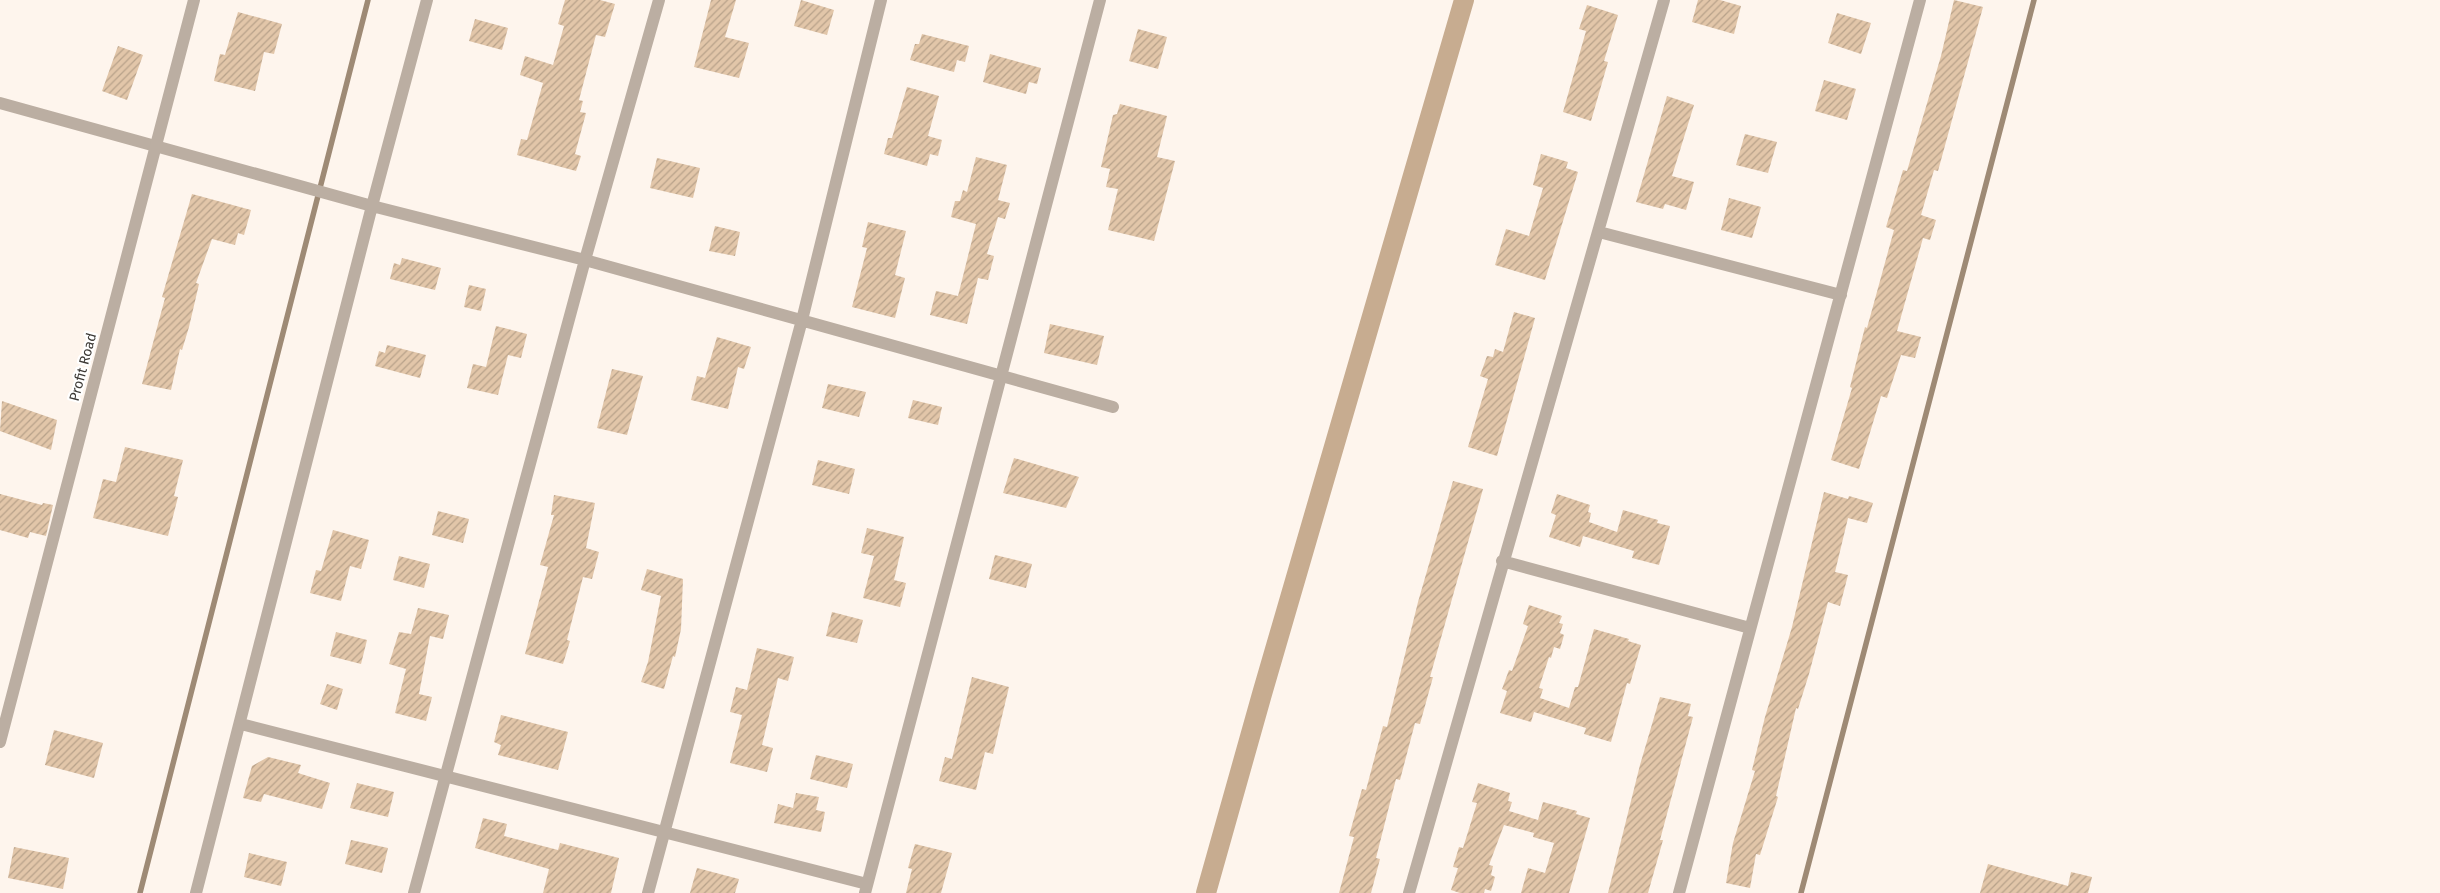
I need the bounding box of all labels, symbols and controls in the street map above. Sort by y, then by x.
street label: Profit Road [66,331,100,403]

